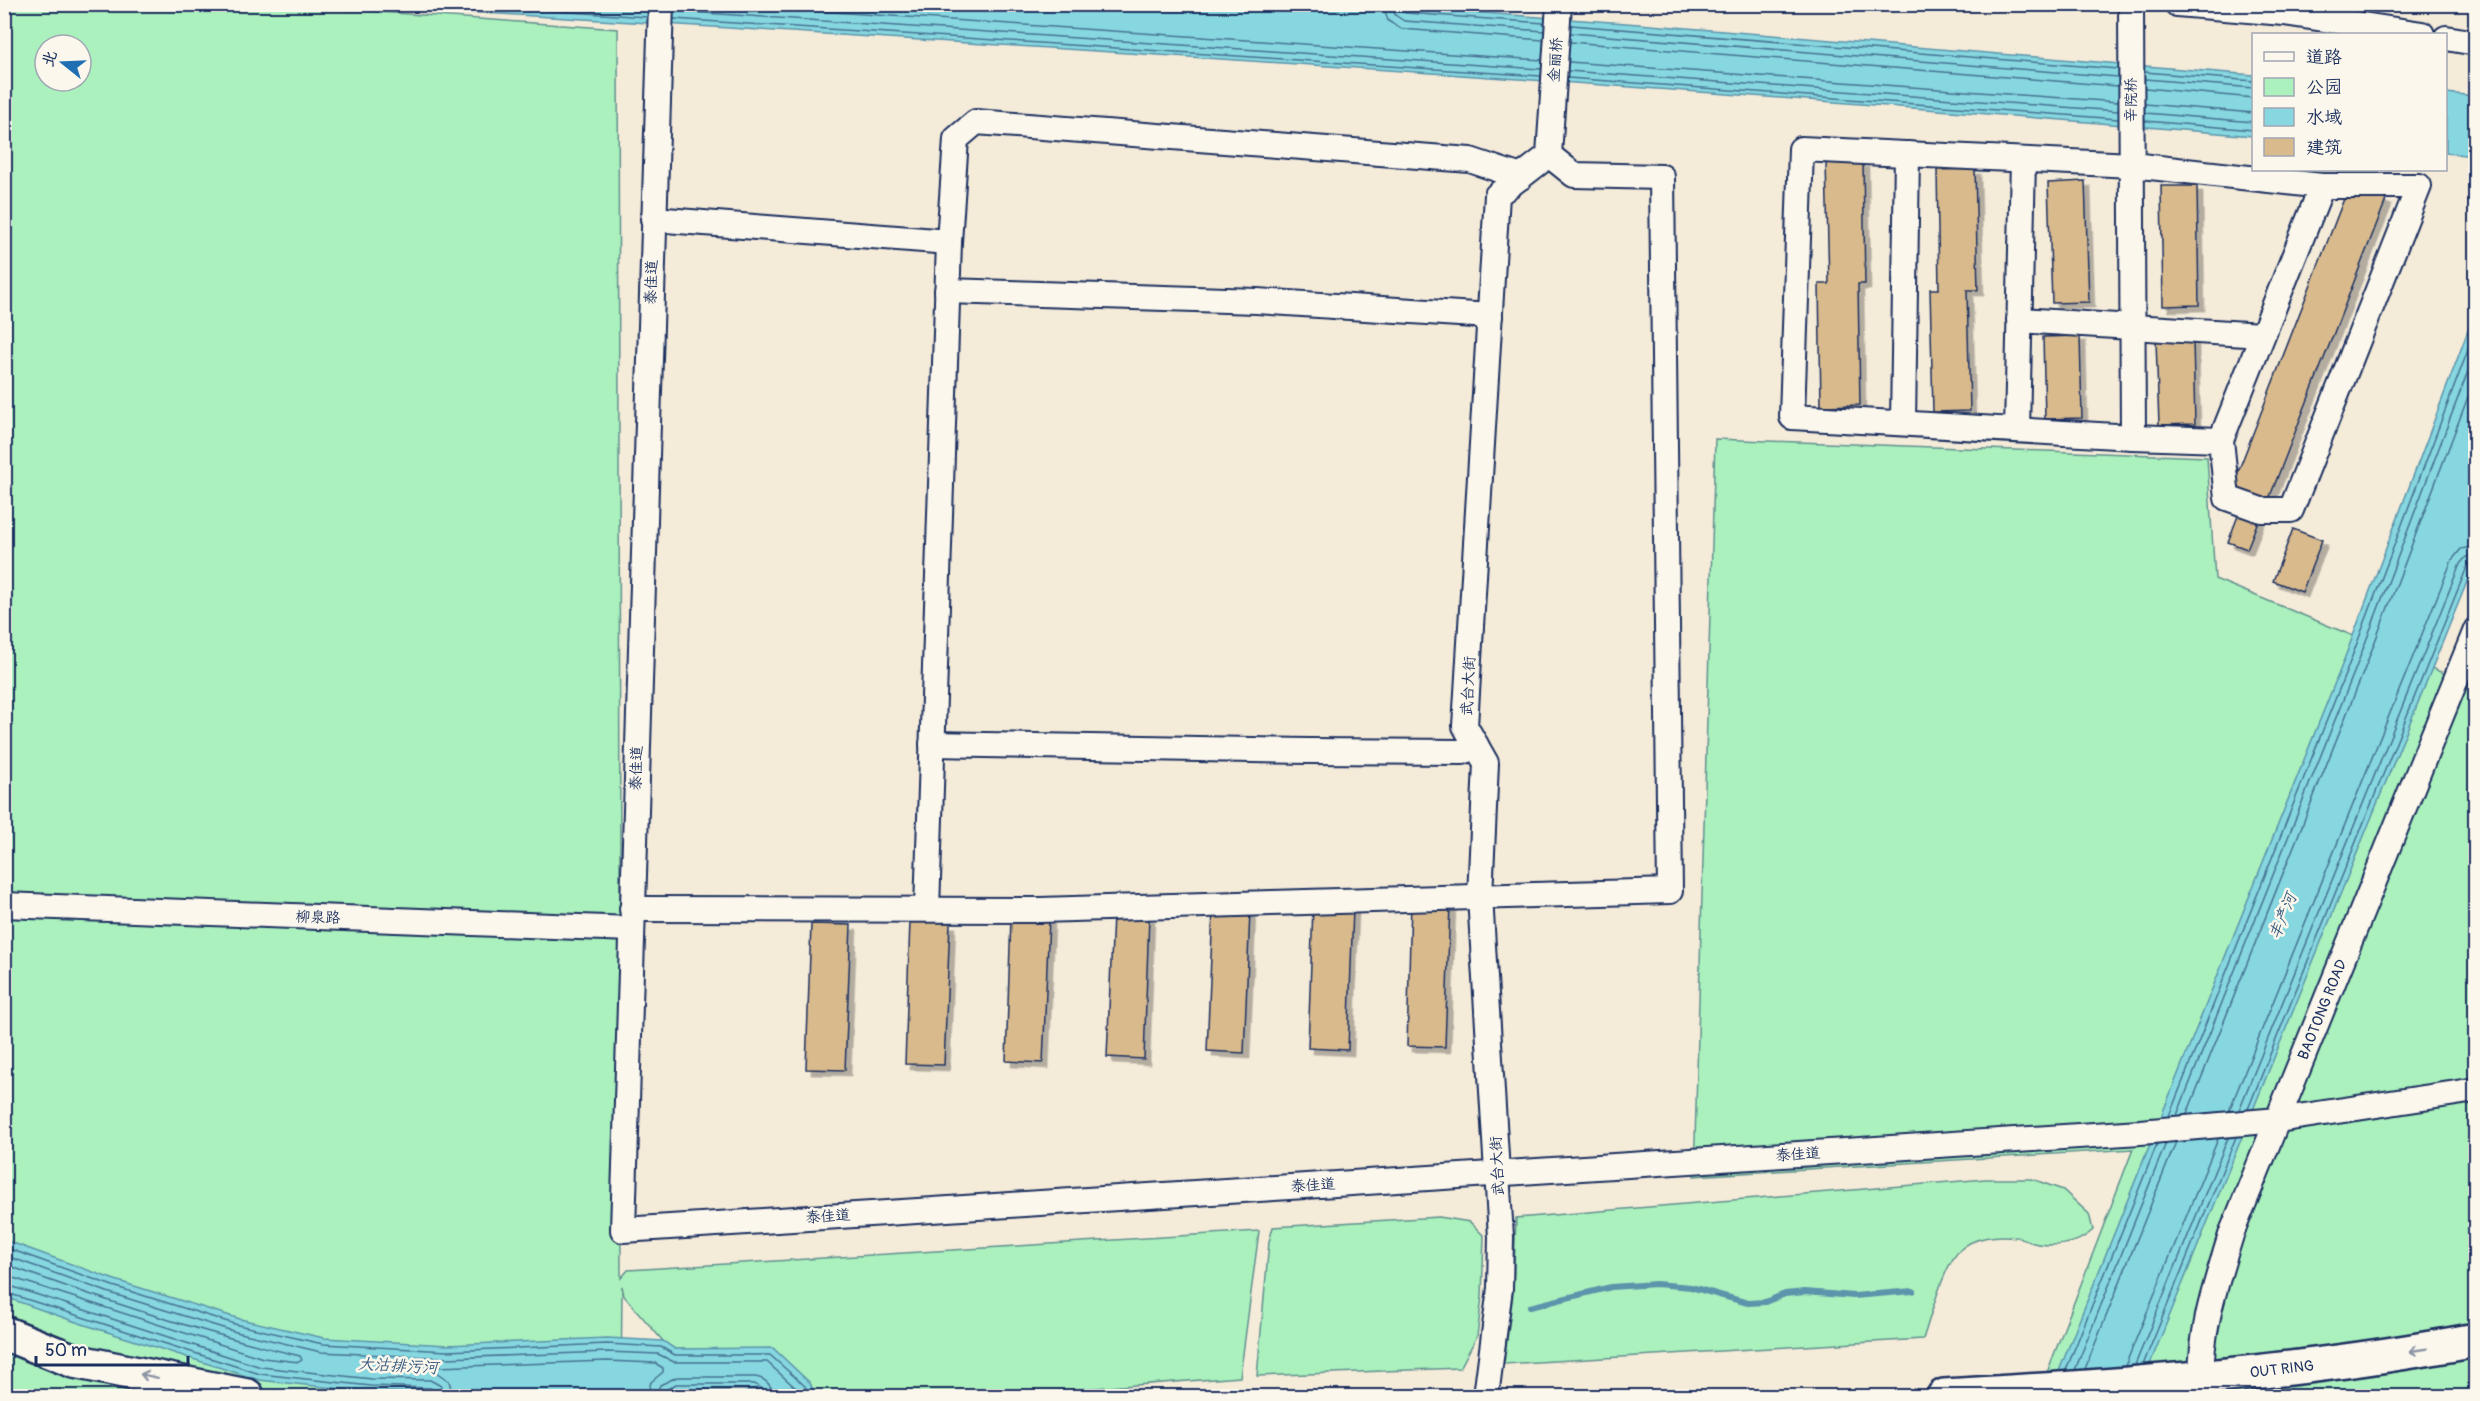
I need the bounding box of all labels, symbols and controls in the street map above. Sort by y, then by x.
north arrow [33,33,93,93]
legend [2252,33,2447,171]
street label: 金丽桥 [1544,37,1567,83]
text: 道路 [2306,46,2342,69]
text: 北 [38,48,62,69]
text: 公园 [2306,76,2342,99]
street label: 辛院桥 [2122,77,2141,123]
text: 水域 [2306,106,2342,129]
text: 建筑 [2306,136,2342,159]
street label: 泰佳道 [641,259,662,305]
street label: 武台大街 [1457,656,1480,716]
street label: 泰佳道 [626,745,647,791]
water label: 丰产河 [2265,888,2302,942]
street label: 柳泉路 [295,907,341,928]
street label: BAOTONG ROAD [2294,957,2351,1063]
street label: 武台大街 [1486,1136,1509,1196]
street label: 泰佳道 [1775,1143,1821,1166]
street label: 泰佳道 [1290,1174,1336,1197]
street label: 泰佳道 [805,1205,851,1228]
scale bar [36,1329,188,1367]
text: 50 m [45,1339,87,1362]
one-way arrow [2408,1345,2428,1356]
water label: 大沽排污河 [357,1354,441,1378]
street label: OUT RING [2249,1356,2315,1383]
one-way arrow [139,1370,159,1381]

